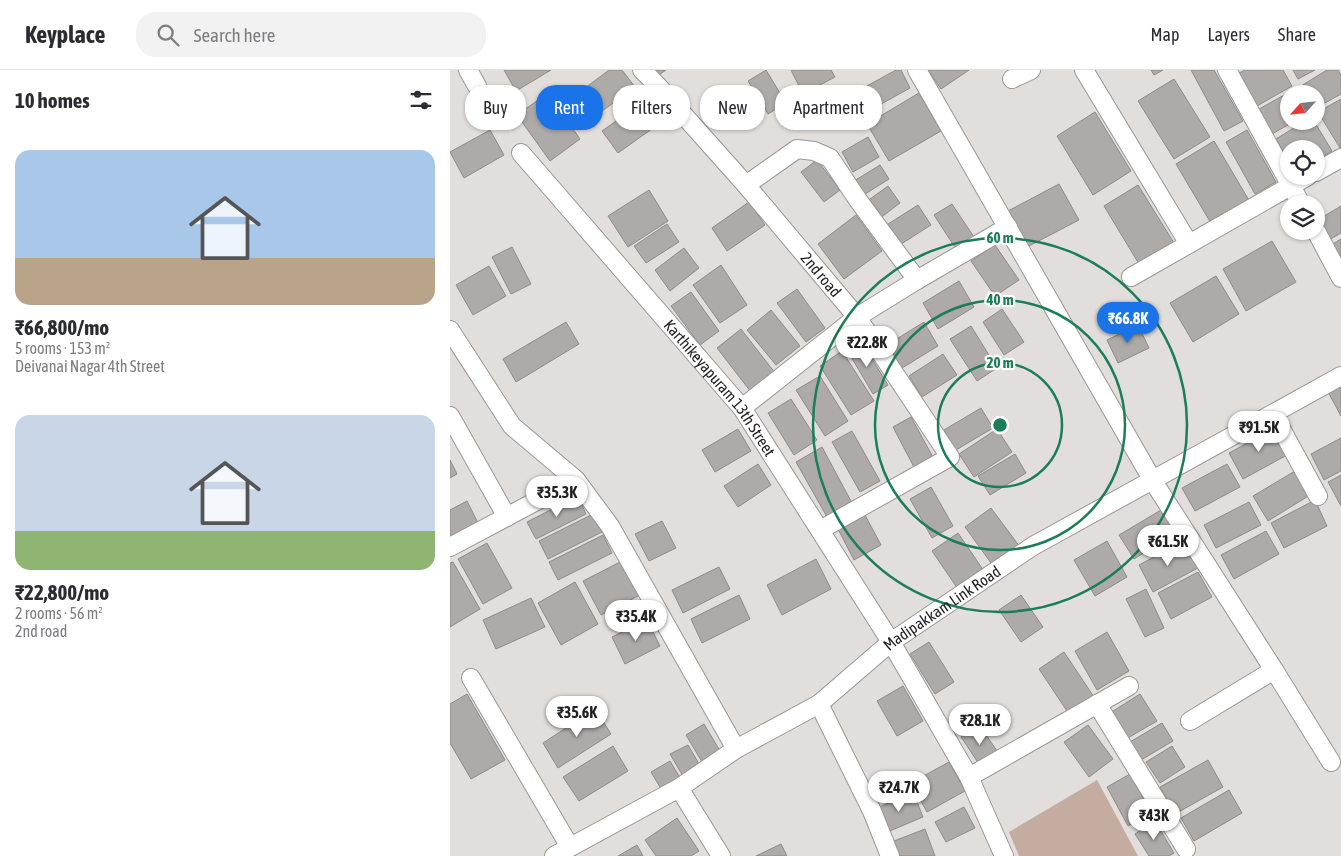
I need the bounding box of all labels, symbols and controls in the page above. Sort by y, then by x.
search box [136,12,486,57]
text: Keyplace [25,21,106,48]
icon: search [154,21,182,49]
text: Search here [194,24,275,46]
text: Map [1150,24,1179,45]
text: Layers [1207,24,1250,45]
text: Share [1278,24,1316,45]
chip: Buy [465,85,526,130]
chip: Rent [536,85,603,130]
chip: Filters [613,85,690,130]
chip: New [700,85,765,130]
chip: Apartment [775,85,882,130]
north arrow [1280,85,1325,130]
map controls [1280,85,1325,240]
icon: filters [407,86,435,114]
text: 10 homes [15,88,90,112]
button: locate [1280,140,1325,185]
icon: home [180,183,270,273]
button: layers [1280,195,1325,240]
text: 60 m [987,229,1014,246]
street label: 2nd road [797,249,845,300]
text: 40 m [986,291,1014,308]
pin: ₹66.8K [1087,302,1169,344]
text: ₹66.8K [1108,309,1148,327]
text: ₹66,800/mo [15,315,109,339]
street label: Karthikeyapuram 13th Street [661,316,779,460]
pin: ₹22.8K [826,326,908,368]
text: ₹22.8K [847,333,887,351]
text: 5 rooms · 153 m² [15,339,110,357]
text: 20 m [987,354,1014,371]
text: Deivanai Nagar 4th Street [15,357,165,375]
pin: ₹91.5K [1218,410,1300,453]
centre of rings [991,416,1009,434]
text: ₹91.5K [1239,418,1279,436]
icon: home [180,448,270,538]
pin: ₹35.3K [516,476,598,518]
text: ₹35.3K [537,483,577,501]
pin: ₹61.5K [1127,524,1209,567]
text: ₹61.5K [1148,532,1188,550]
street label: Madipakkam Link Road [879,562,1004,654]
text: ₹22,800/mo [15,580,109,604]
pin: ₹35.4K [595,600,677,642]
text: 2 rooms · 56 m² [15,604,103,622]
text: ₹35.4K [616,607,656,625]
text: 2nd road [15,622,67,640]
pin: ₹35.6K [536,696,618,738]
text: ₹35.6K [557,703,597,721]
pin: ₹28.1K [939,704,1021,746]
text: ₹28.1K [960,711,1000,729]
pin: ₹24.7K [858,770,940,813]
text: ₹24.7K [879,778,919,796]
pin: ₹43K [1124,798,1184,841]
text: ₹43K [1139,806,1169,824]

